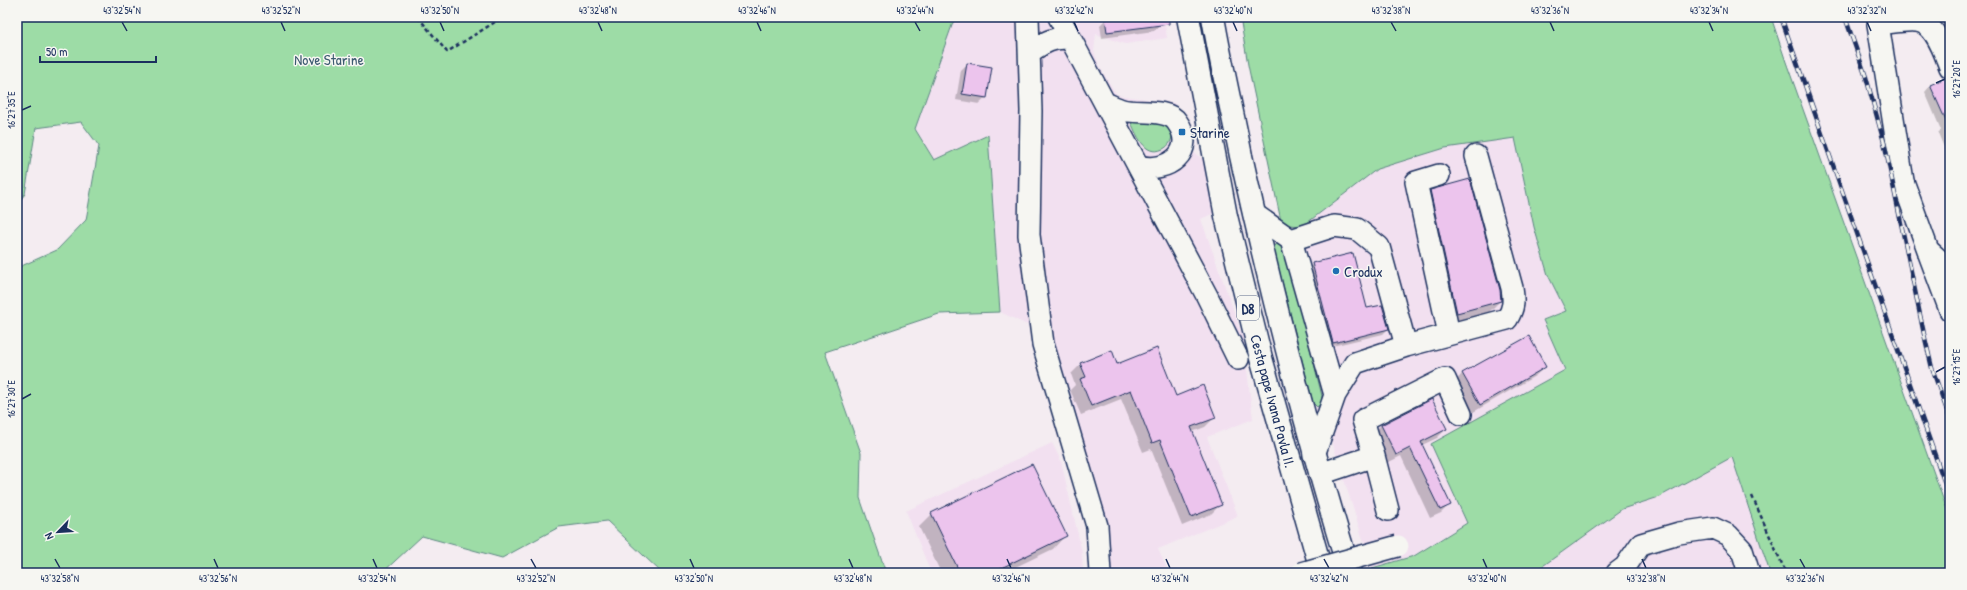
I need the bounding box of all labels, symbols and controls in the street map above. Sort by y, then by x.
text: 43°32'54"N [103,4,141,17]
text: 43°32'52"N [262,4,300,17]
text: 43°32'50"N [421,4,459,17]
text: 43°32'48"N [579,4,617,17]
text: 43°32'46"N [738,4,776,17]
text: 43°32'44"N [896,4,934,17]
text: 43°32'42"N [1055,4,1093,17]
text: 43°32'40"N [1214,4,1252,17]
text: 43°32'38"N [1372,4,1410,17]
text: 43°32'36"N [1531,4,1569,17]
text: 43°32'34"N [1690,4,1728,17]
text: 43°32'32"N [1848,4,1886,17]
scale bar [40,38,156,64]
text: 50 m [46,43,67,60]
park label: Nove Starine [294,49,364,70]
text: 16°27'20"E [1950,60,1963,98]
text: 16°27'35"E [5,91,18,129]
place label: Starine [1190,122,1230,143]
marker: Starine [1177,127,1187,137]
place label: Crodux [1344,261,1383,282]
marker: Crodux [1331,266,1341,276]
road number: D8 [1237,296,1259,320]
street label: Cesta pape Ivana Pavla II. [1245,332,1301,470]
text: 16°27'15"E [1950,348,1963,385]
text: 16°27'30"E [5,380,18,418]
north arrow [38,512,78,552]
text: N [41,530,57,542]
text: 43°32'58"N [41,572,79,585]
text: 43°32'56"N [199,572,237,585]
text: 43°32'54"N [358,572,396,585]
text: 43°32'52"N [517,572,555,585]
text: 43°32'50"N [675,572,713,585]
text: 43°32'48"N [834,572,872,585]
text: 43°32'46"N [992,572,1030,585]
text: 43°32'44"N [1151,572,1189,585]
text: 43°32'42"N [1310,572,1348,585]
text: 43°32'40"N [1468,572,1506,585]
text: 43°32'38"N [1627,572,1665,585]
text: 43°32'36"N [1786,572,1824,585]

